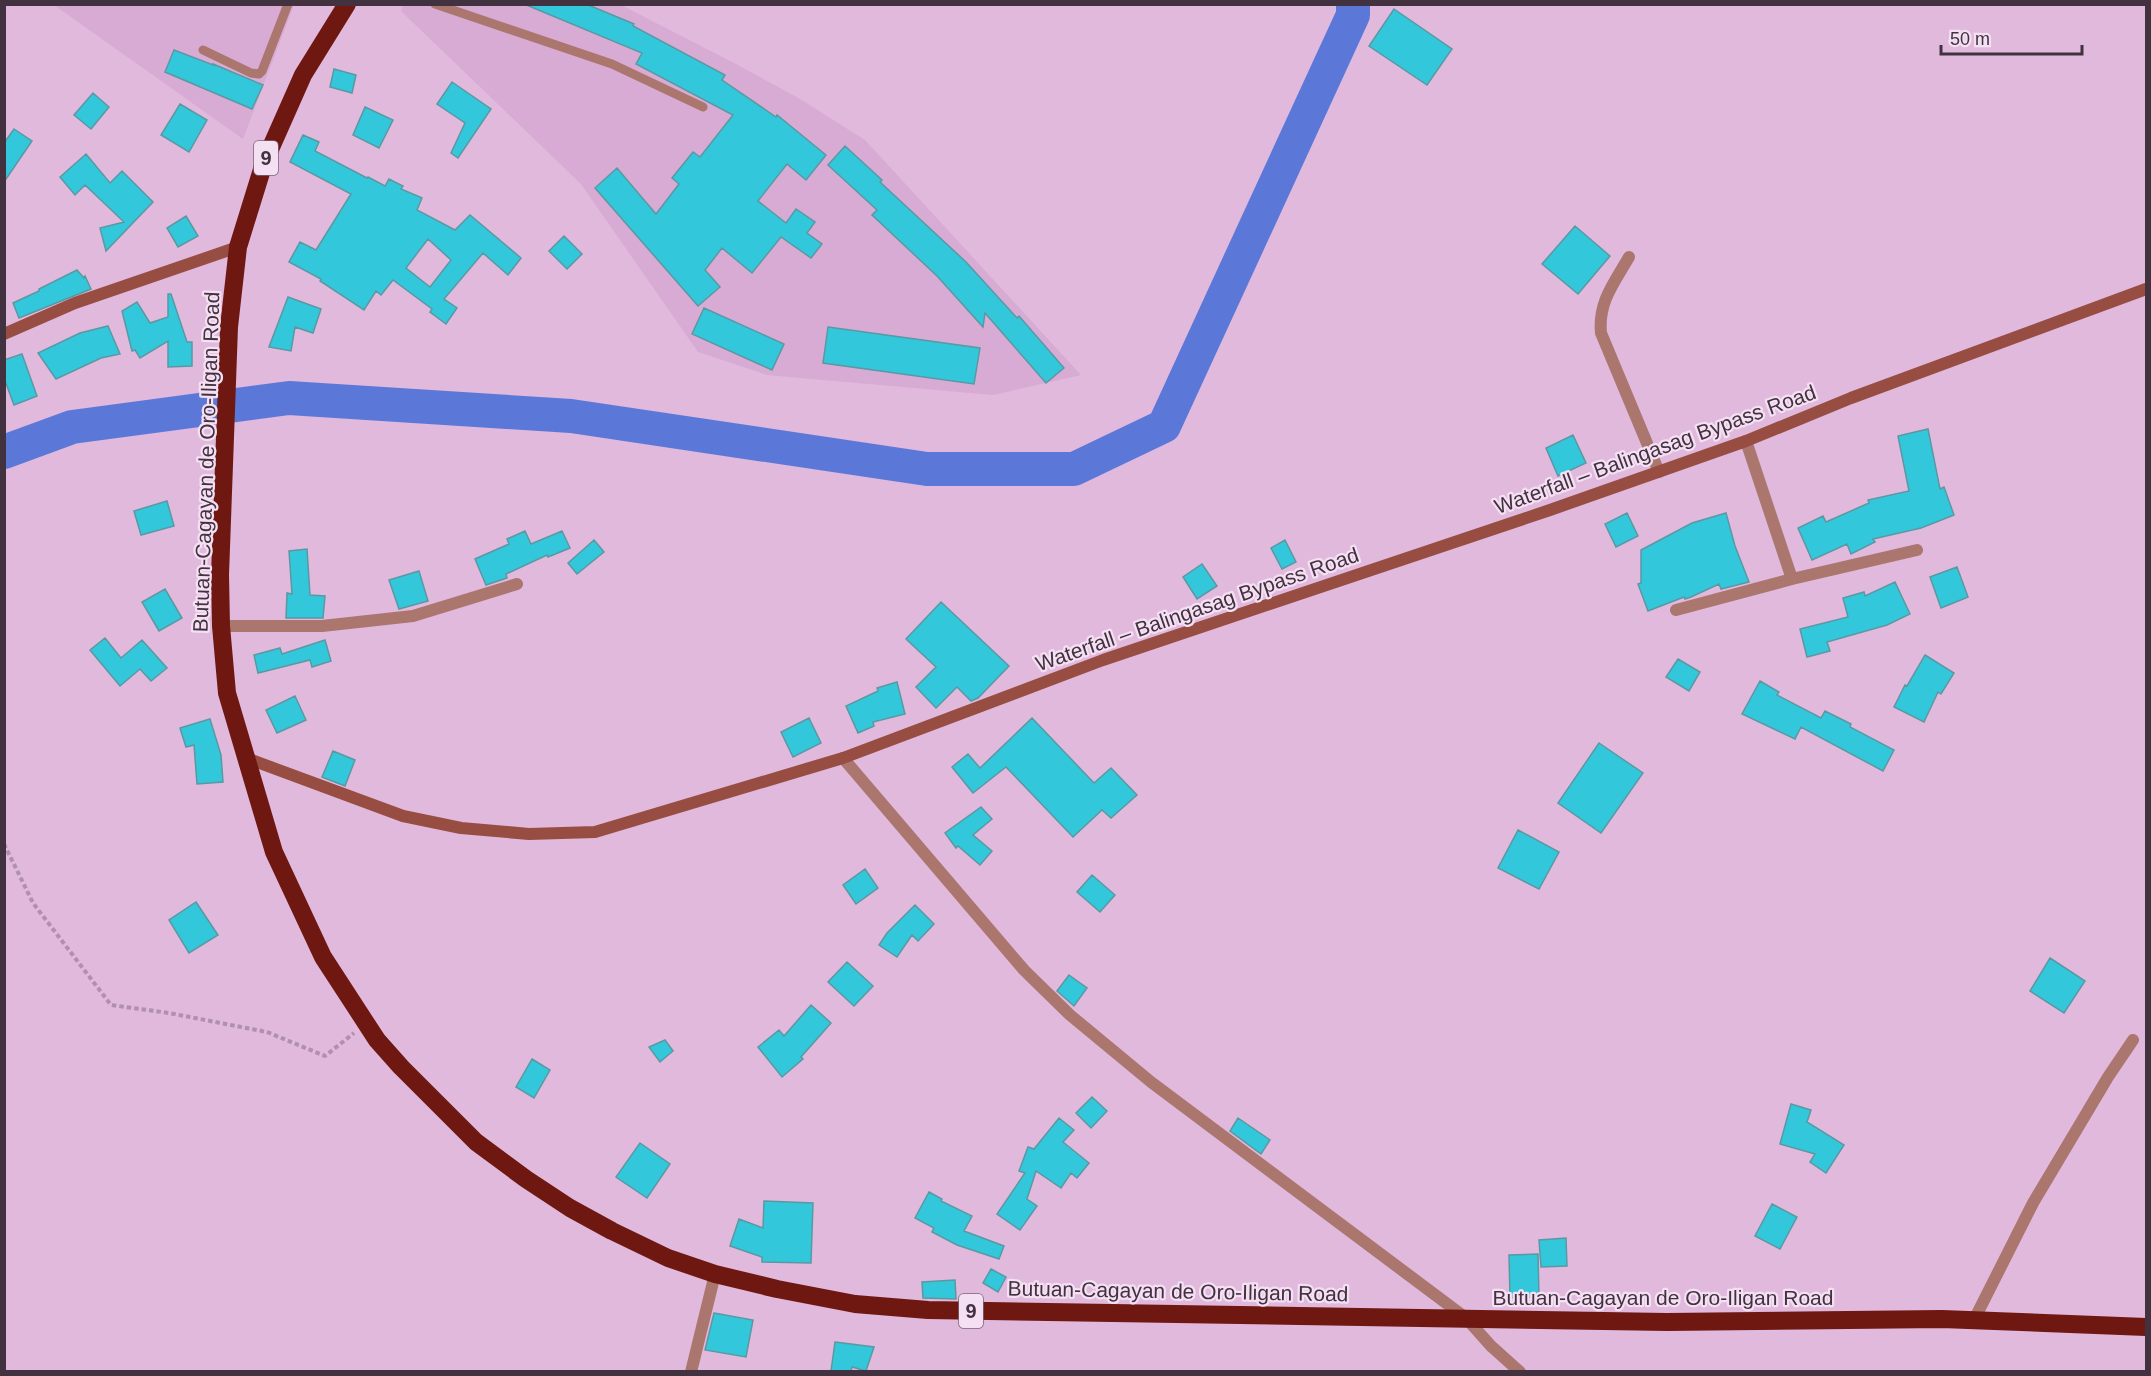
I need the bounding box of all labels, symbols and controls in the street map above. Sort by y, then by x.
scale bar [1941,18,2082,56]
text: 50 m [1950,29,1990,49]
road number: 9 [254,141,278,175]
street label: Butuan-Cagayan de Oro-Iligan Road [189,291,223,633]
street label: Waterfall ‒ Balingasag Bypass Road [1491,380,1819,518]
street label: Waterfall ‒ Balingasag Bypass Road [1032,543,1362,675]
street label: Butuan-Cagayan de Oro-Iligan Road [1007,1277,1349,1305]
street label: Butuan-Cagayan de Oro-Iligan Road [1493,1286,1833,1309]
road number: 9 [959,1294,983,1328]

